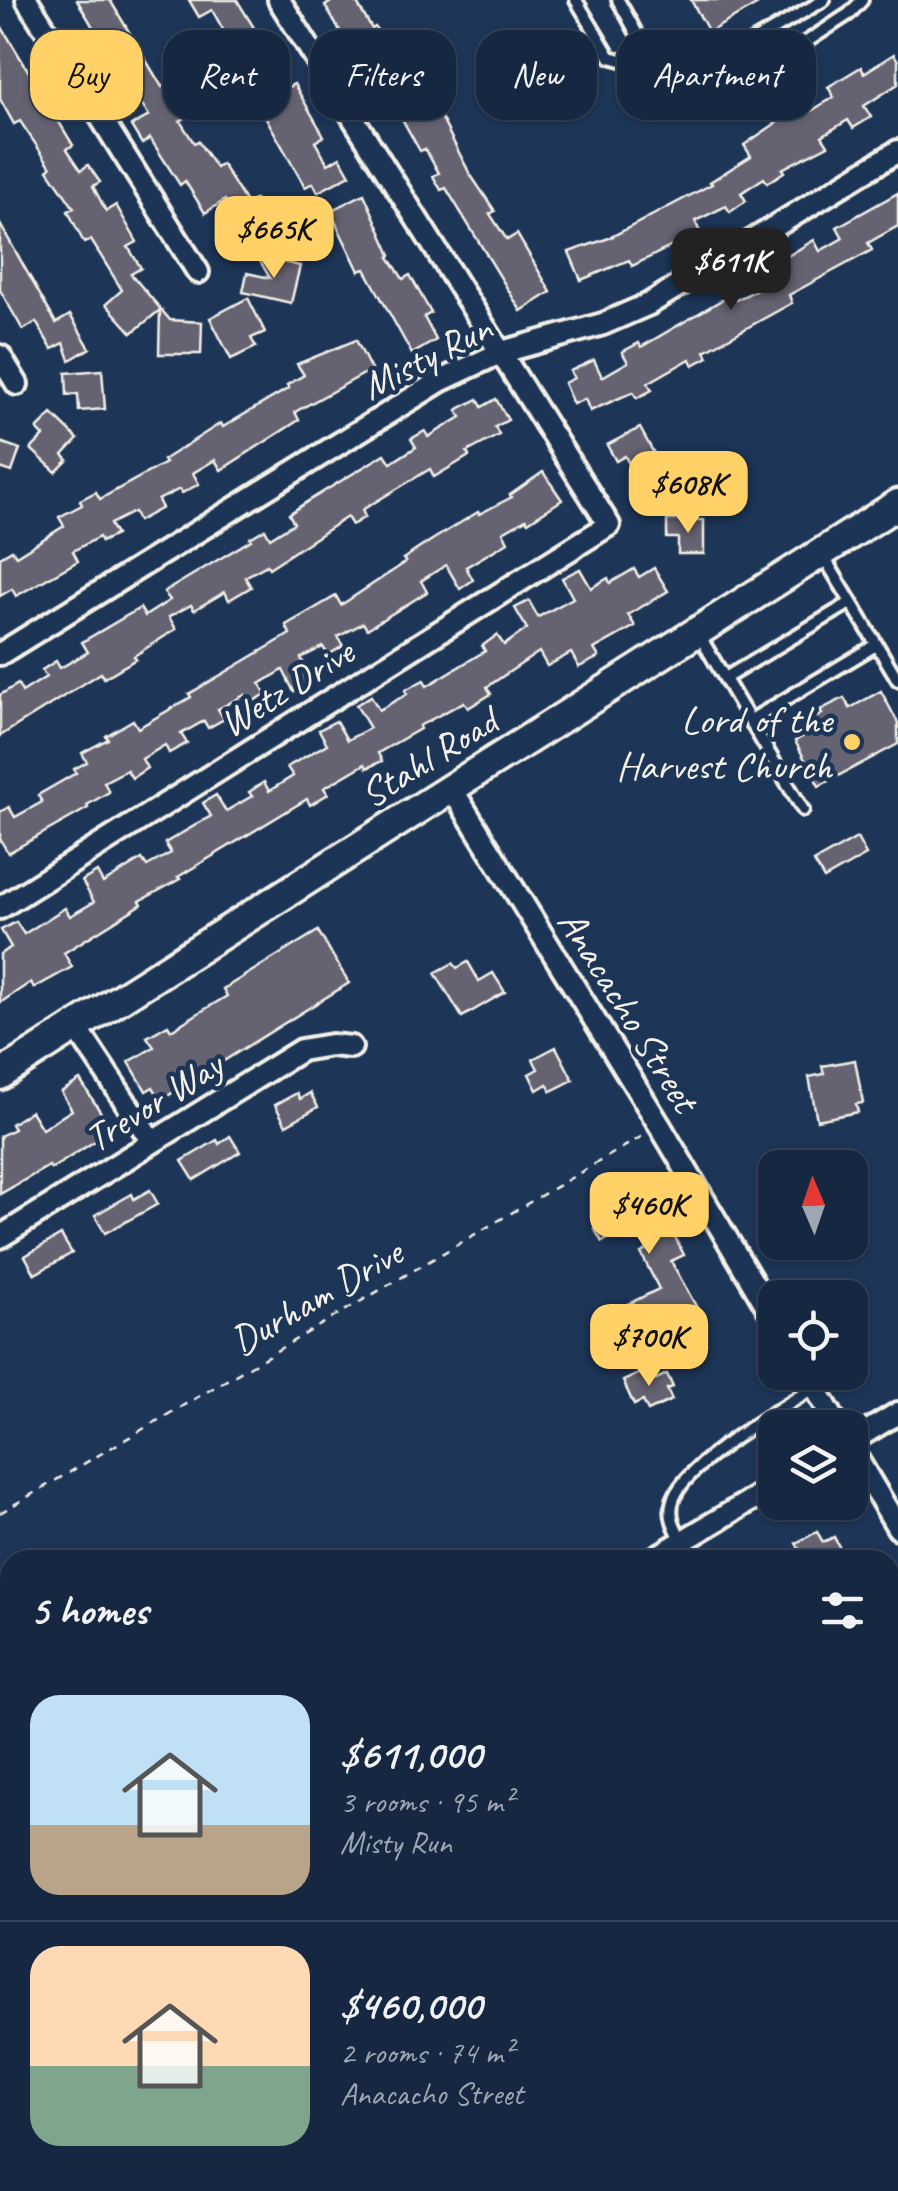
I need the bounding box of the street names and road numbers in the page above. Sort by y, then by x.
street label: Misty Run [353,302,501,411]
street label: Wetz Drive [210,626,365,749]
street label: Stahl Road [351,693,511,819]
street label: Anacacho Street [546,900,712,1124]
street label: Trevor Way [75,1038,234,1164]
street label: Durham Drive [222,1226,414,1366]

